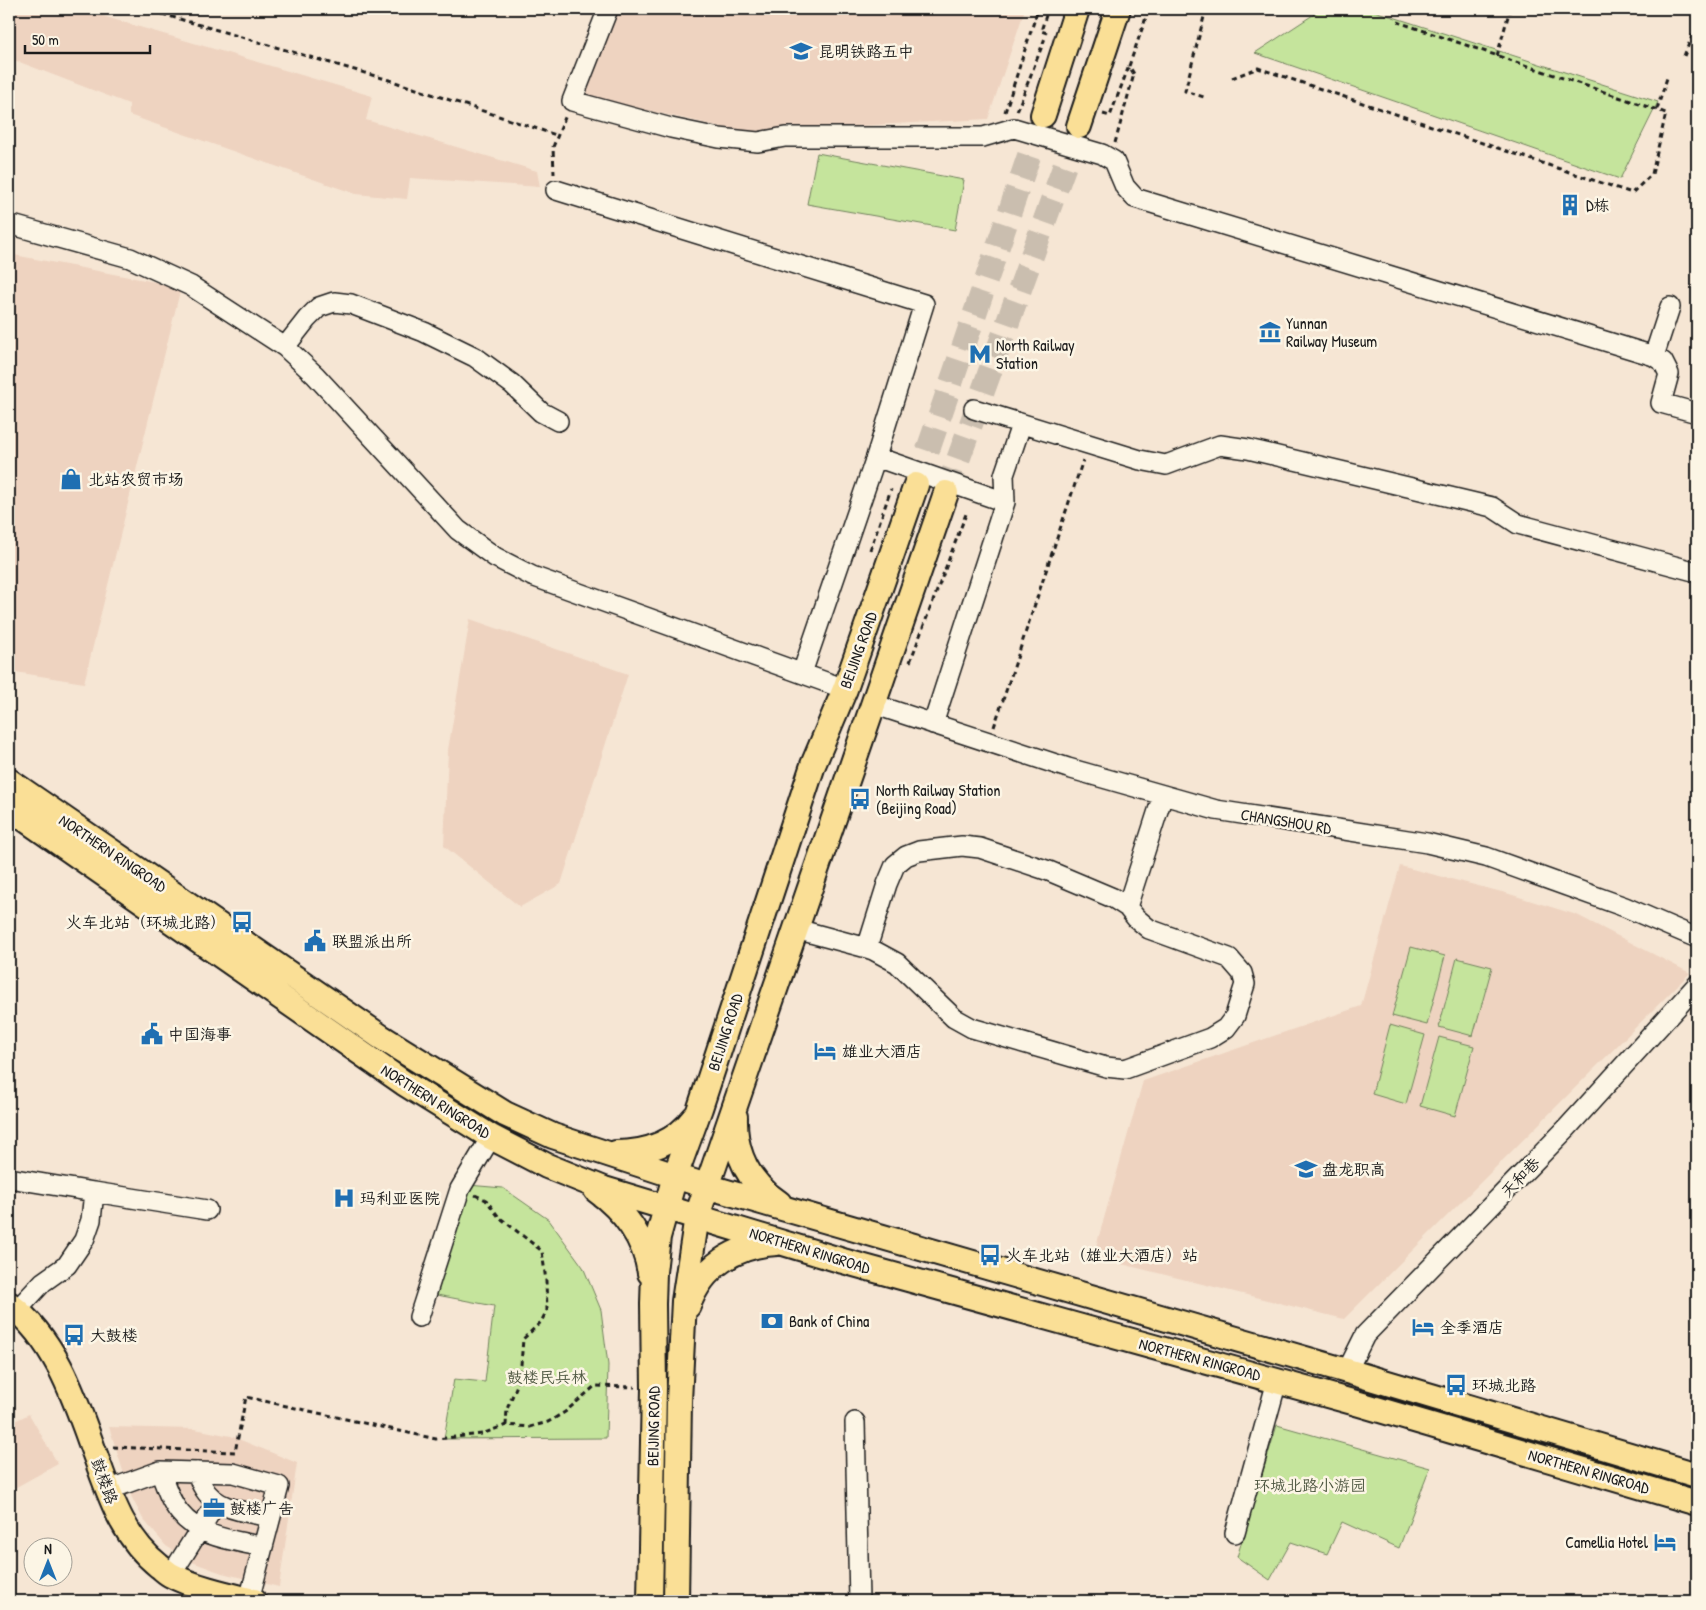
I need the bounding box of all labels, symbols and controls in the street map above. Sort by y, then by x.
scale bar [25,22,150,54]
text: 50 m [32,29,59,50]
school or university icon: 昆明铁路五中 [788,38,814,64]
place label: 昆明铁路五中 [818,40,914,62]
building icon: D栋 [1557,192,1583,218]
place label: D栋 [1586,194,1610,216]
place label: Yunnan Railway Museum [1286,312,1377,352]
museum icon: Yunnan Railway Museum [1257,319,1283,345]
place label: North Railway Station [996,334,1075,374]
metro station icon: North Railway Station [967,341,993,367]
shop icon: 北站农贸市场 [58,466,84,492]
place label: 北站农贸市场 [88,468,184,490]
street label: BEIJING ROAD [834,608,882,691]
place label: North Railway Station (Beijing Road) [876,779,1000,819]
bus stop icon: North Railway Station (Beijing Road) [847,786,873,812]
street label: CHANGSHOU RD [1239,803,1333,839]
street label: NORTHERN RINGROAD [55,809,171,897]
bus stop icon: 火车北站（环城北路） [229,909,255,935]
place label: 火车北站（环城北路） [66,911,226,933]
public building icon: 联盟派出所 [302,928,328,954]
place label: 联盟派出所 [332,930,412,952]
street label: BEIJING ROAD [702,990,748,1073]
public building icon: 中国海事 [139,1021,165,1047]
place label: 中国海事 [168,1023,232,1045]
hotel icon: 雄业大酒店 [812,1038,838,1064]
place label: 雄业大酒店 [842,1040,922,1062]
street label: NORTHERN RINGROAD [377,1059,495,1144]
street label: 天和巷 [1495,1152,1545,1202]
school or university icon: 盘龙职高 [1293,1156,1319,1182]
place label: 盘龙职高 [1322,1158,1386,1180]
hospital icon: 玛利亚医院 [331,1185,357,1211]
place label: 玛利亚医院 [360,1187,440,1209]
street label: NORTHERN RINGROAD [747,1221,873,1279]
bus stop icon: 火车北站（雄业大酒店）站 [977,1242,1003,1268]
place label: 火车北站（雄业大酒店）站 [1006,1244,1198,1266]
bank icon: Bank of China [759,1308,785,1334]
place label: Bank of China [789,1310,869,1332]
hotel icon: 全季酒店 [1410,1314,1436,1340]
place label: 全季酒店 [1440,1316,1504,1338]
bus stop icon: 大鼓楼 [61,1322,87,1348]
place label: 大鼓楼 [90,1324,138,1346]
street label: NORTHERN RINGROAD [1137,1332,1264,1386]
park label: 鼓楼民兵林 [507,1366,587,1388]
bus stop icon: 环城北路 [1443,1372,1469,1398]
place label: 环城北路 [1472,1374,1536,1396]
street label: BEIJING ROAD [641,1385,665,1466]
street label: NORTHERN RINGROAD [1526,1443,1652,1499]
street label: 鼓楼路 [86,1455,124,1507]
park label: 环城北路小游园 [1254,1474,1366,1496]
office icon: 鼓楼广告 [201,1495,227,1521]
place label: 鼓楼广告 [230,1497,294,1519]
hotel icon: Camellia Hotel [1652,1529,1678,1555]
place label: Camellia Hotel [1565,1531,1649,1553]
north arrow [22,1538,72,1588]
text: N [44,1539,52,1558]

